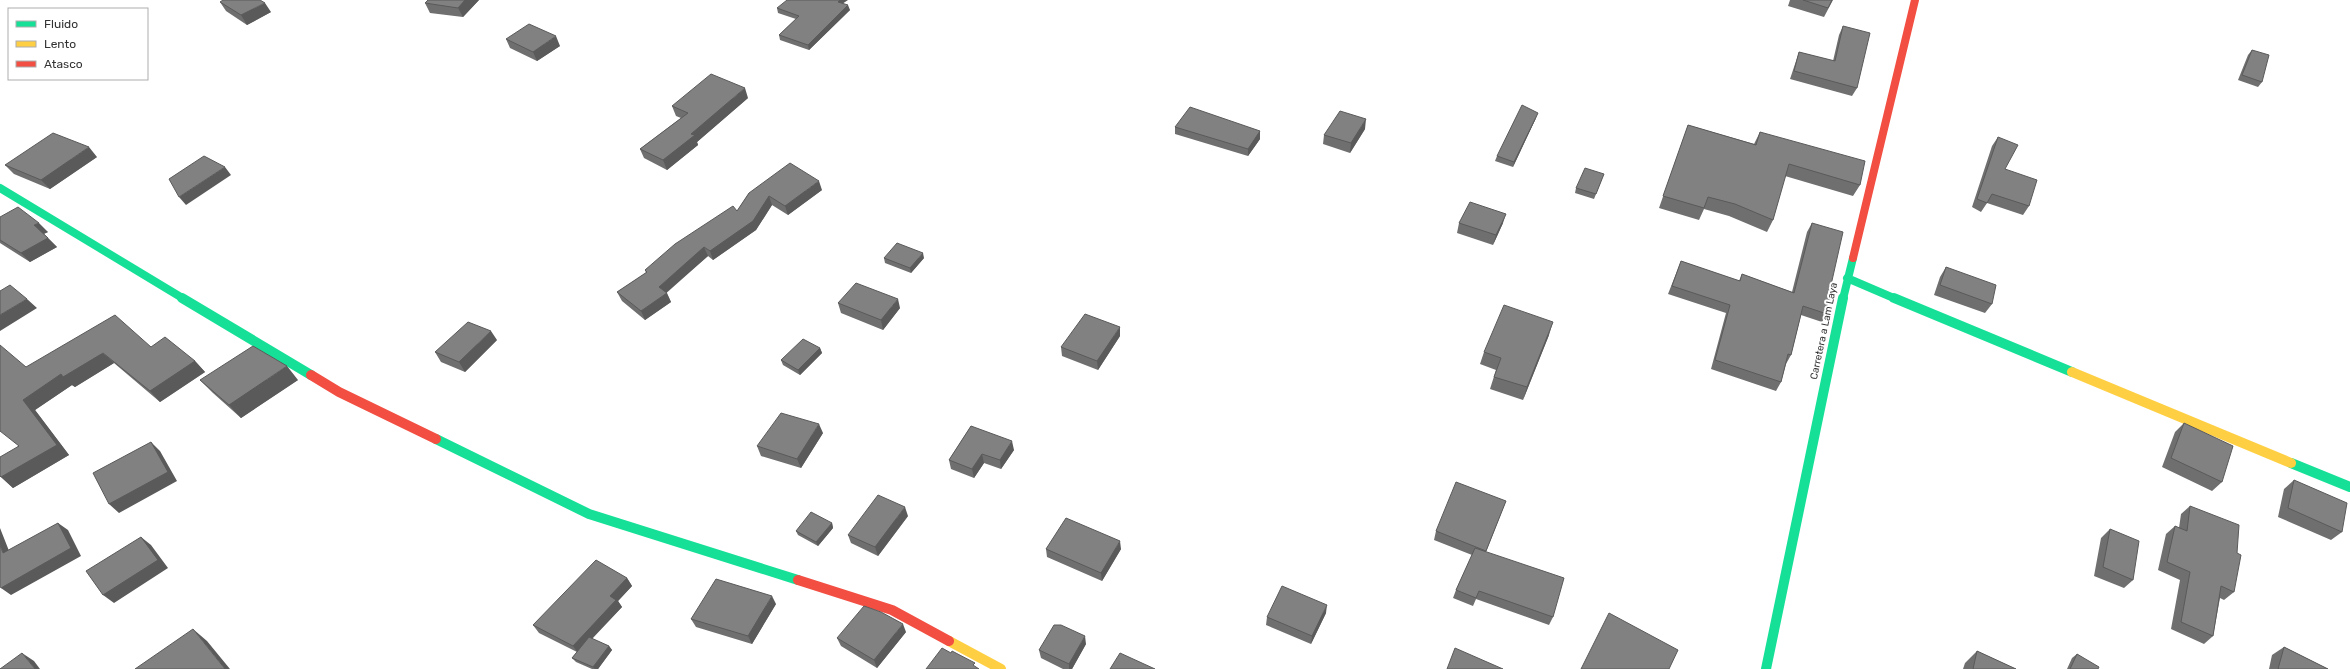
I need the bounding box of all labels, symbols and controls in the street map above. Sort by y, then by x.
legend [8,8,148,80]
text: Fluido [44,17,78,31]
text: Lento [44,37,76,51]
text: Atasco [44,57,83,71]
street label: Carretera a Lam Laya [1808,281,1840,381]

